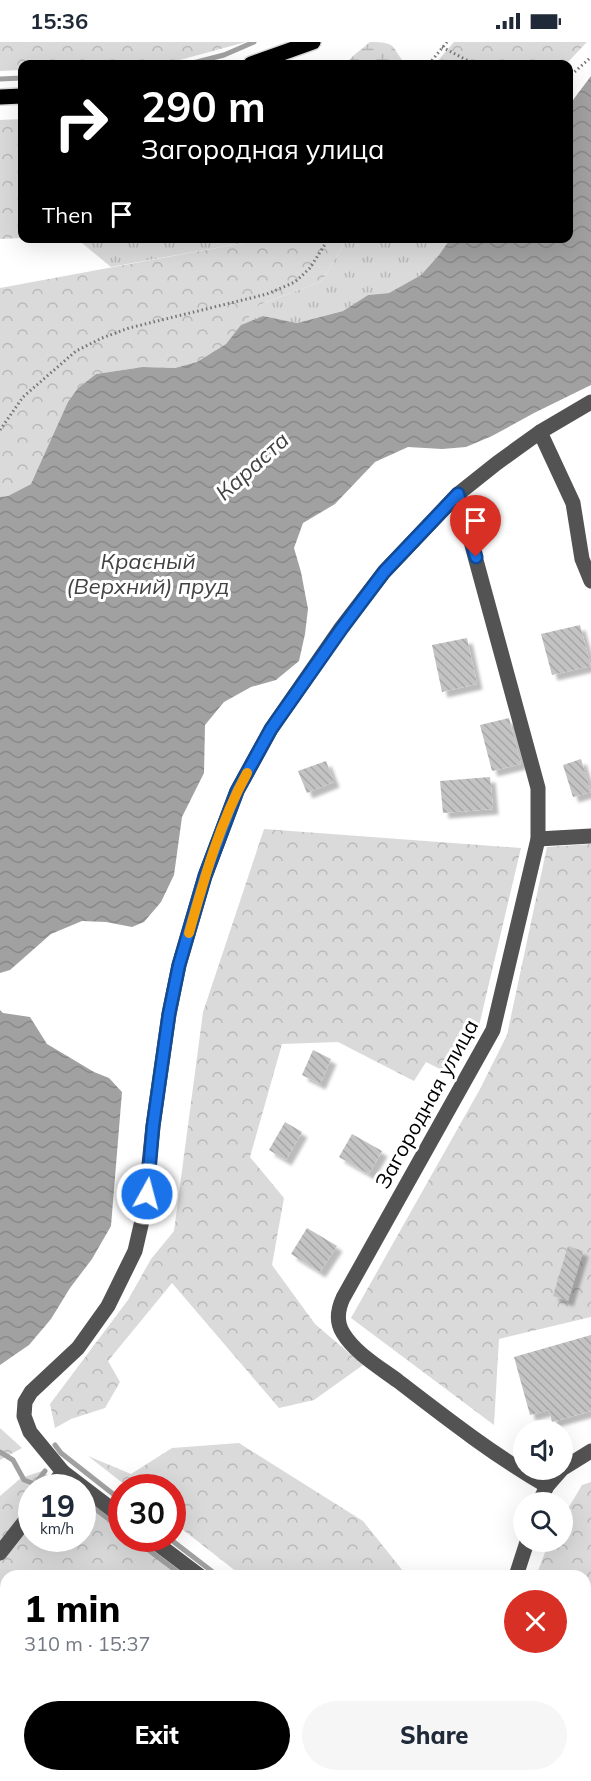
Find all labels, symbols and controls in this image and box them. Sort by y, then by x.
text: 15:36 [30,7,88,35]
text: 290 m [141,80,266,133]
icon: right [42,84,120,162]
text: Загородная улица [141,132,385,166]
icon: arrive [105,198,138,231]
text: Then [42,201,93,229]
water label: Караста [209,426,295,506]
pin [450,495,501,557]
icon: arrive [459,504,492,537]
water label: Красный (Верхний) пруд [67,547,229,600]
street label: Загородная улица [369,1014,483,1193]
position arrow [115,1162,179,1226]
map controls [513,1420,573,1552]
button: sound [513,1420,573,1480]
speed limit sign: 30 [108,1474,186,1552]
text: 19 [39,1487,75,1525]
button: search [513,1492,573,1552]
text: km/h [40,1519,74,1538]
text: 1 min [24,1586,120,1631]
button: close [504,1590,567,1653]
text: 310 m · 15:37 [24,1631,150,1656]
button: Exit [24,1701,290,1770]
button: Share [302,1701,567,1770]

